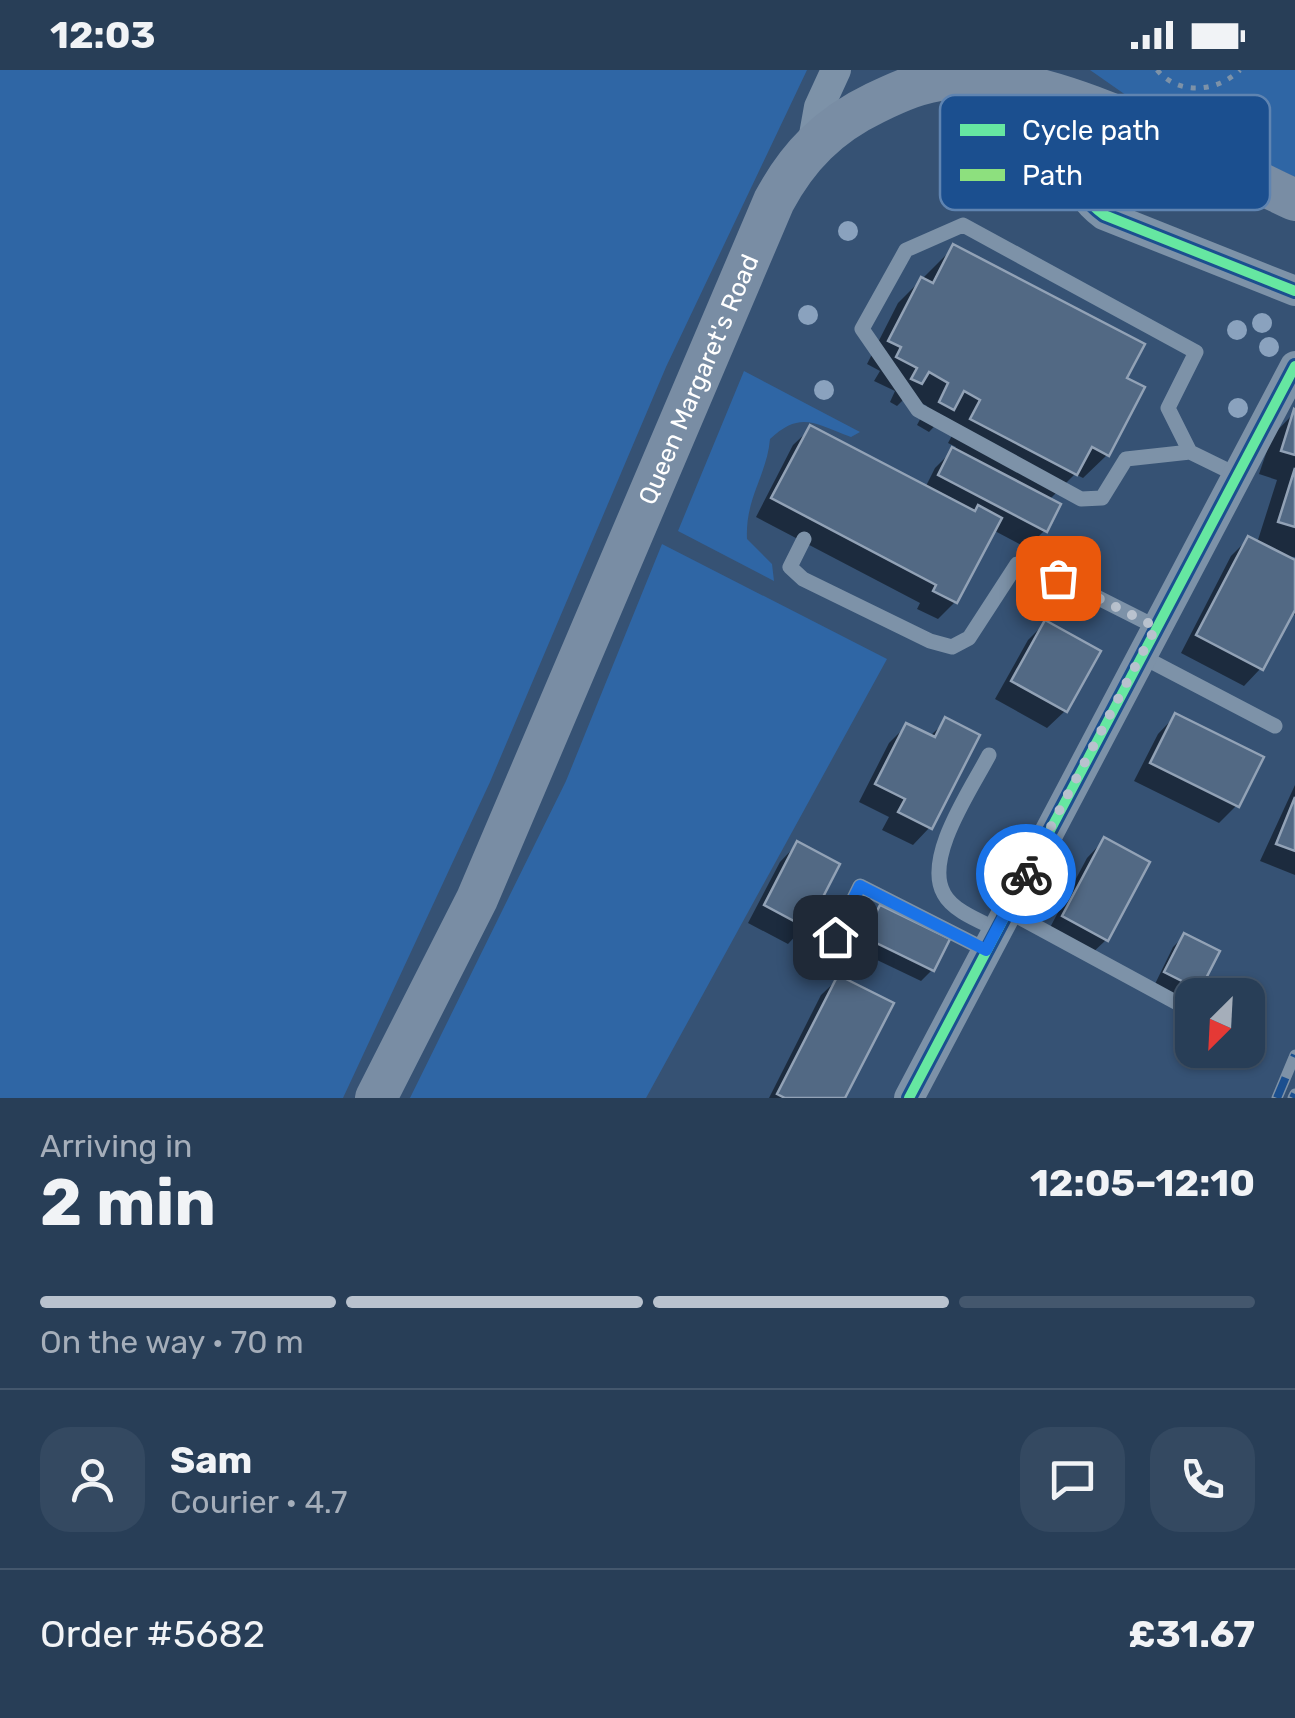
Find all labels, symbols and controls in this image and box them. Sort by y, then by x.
text: 12:03 [50,12,156,58]
legend [940,95,1270,210]
text: Cycle path [1022,114,1160,147]
text: Path [1022,159,1083,192]
street label: Queen Margaret's Road [633,250,765,509]
pin [1016,536,1101,621]
icon: bag [1031,551,1086,606]
courier [976,824,1076,924]
icon: bike [999,847,1054,902]
pin [793,895,878,980]
icon: home [808,910,863,965]
north arrow [1175,978,1265,1068]
map controls [1175,978,1265,1068]
text: Arriving in [40,1127,192,1165]
text: 12:05–12:10 [1030,1160,1255,1206]
text: 2 min [40,1164,216,1241]
text: On the way · 70 m [40,1323,304,1361]
button: person [40,1427,145,1532]
button: chat [1020,1427,1125,1532]
button: phone [1150,1427,1255,1532]
text: Sam [170,1437,252,1483]
text: Courier · 4.7 [170,1483,347,1521]
text: Order #5682 [40,1611,265,1657]
text: £31.67 [1128,1611,1255,1657]

